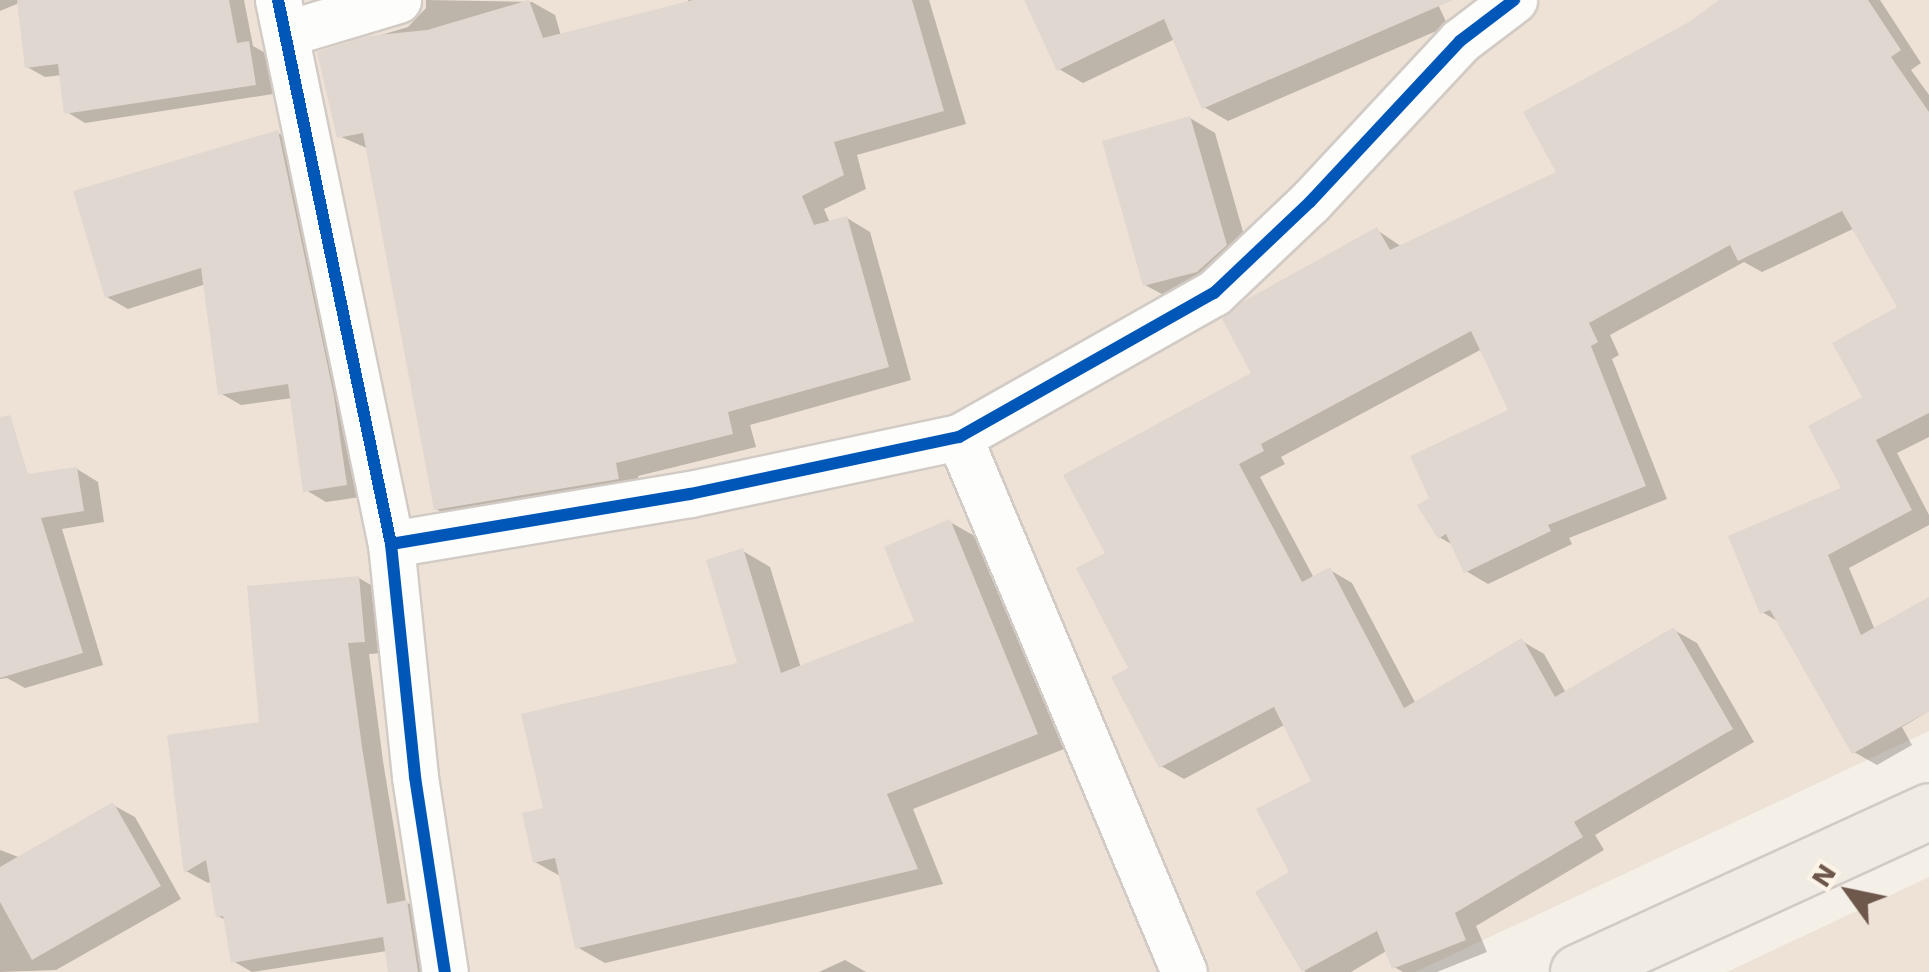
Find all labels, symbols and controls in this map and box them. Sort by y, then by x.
north arrow [1799,842,1899,942]
text: N [1804,858,1843,893]

